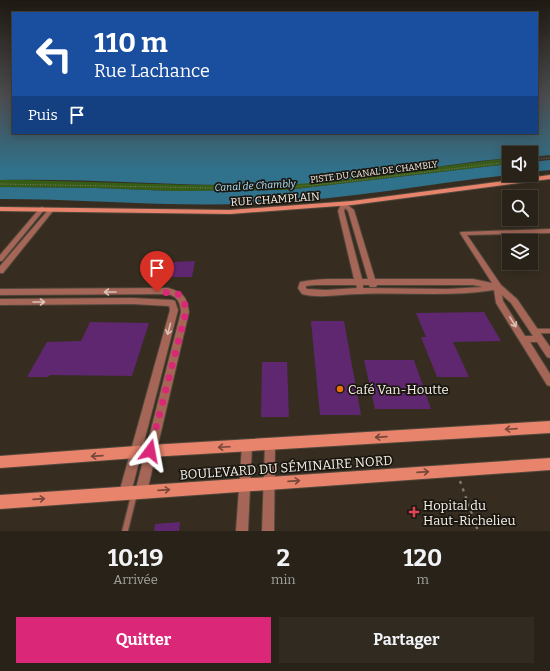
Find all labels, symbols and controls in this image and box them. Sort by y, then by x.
text: 110 m [94,26,168,59]
icon: left [28,28,80,80]
text: Rue Lachance [94,60,210,82]
icon: arrive [66,104,88,126]
text: Puis [28,106,58,124]
map controls [502,146,538,270]
button: sound [502,146,538,182]
street label: PISTE DU CANAL DE CHAMBLY [310,159,438,185]
water label: Canal de Chambly [214,178,297,194]
street label: RUE CHAMPLAIN [230,190,320,209]
button: search [502,190,538,226]
button: layers [502,234,538,270]
pin [140,251,174,292]
icon: arrive [146,257,168,279]
one-way arrow [104,288,117,296]
one-way arrow [32,298,45,306]
one-way arrow [509,316,517,328]
one-way arrow [165,322,172,335]
place label: Café Van-Houtte [348,382,449,397]
marker: Café Van-Houtte [335,384,345,394]
one-way arrow [505,426,518,433]
position arrow [129,430,171,472]
one-way arrow [375,434,388,441]
one-way arrow [218,444,231,451]
one-way arrow [91,452,104,459]
street label: BOULEVARD DU SÉMINAIRE NORD [179,453,393,482]
one-way arrow [416,469,429,476]
one-way arrow [287,477,300,484]
one-way arrow [157,487,170,494]
one-way arrow [32,496,45,503]
place label: Hopital du Haut-Richelieu [423,498,516,528]
marker: Hopital du Haut-Richelieu [408,506,420,518]
text: 10:19 [108,544,163,572]
text: 2 [277,544,290,572]
text: 120 [403,544,442,572]
text: Arrivée [113,572,158,587]
text: min [271,572,296,587]
text: m [417,572,429,587]
button: Quitter [16,617,271,663]
button: Partager [279,617,534,663]

